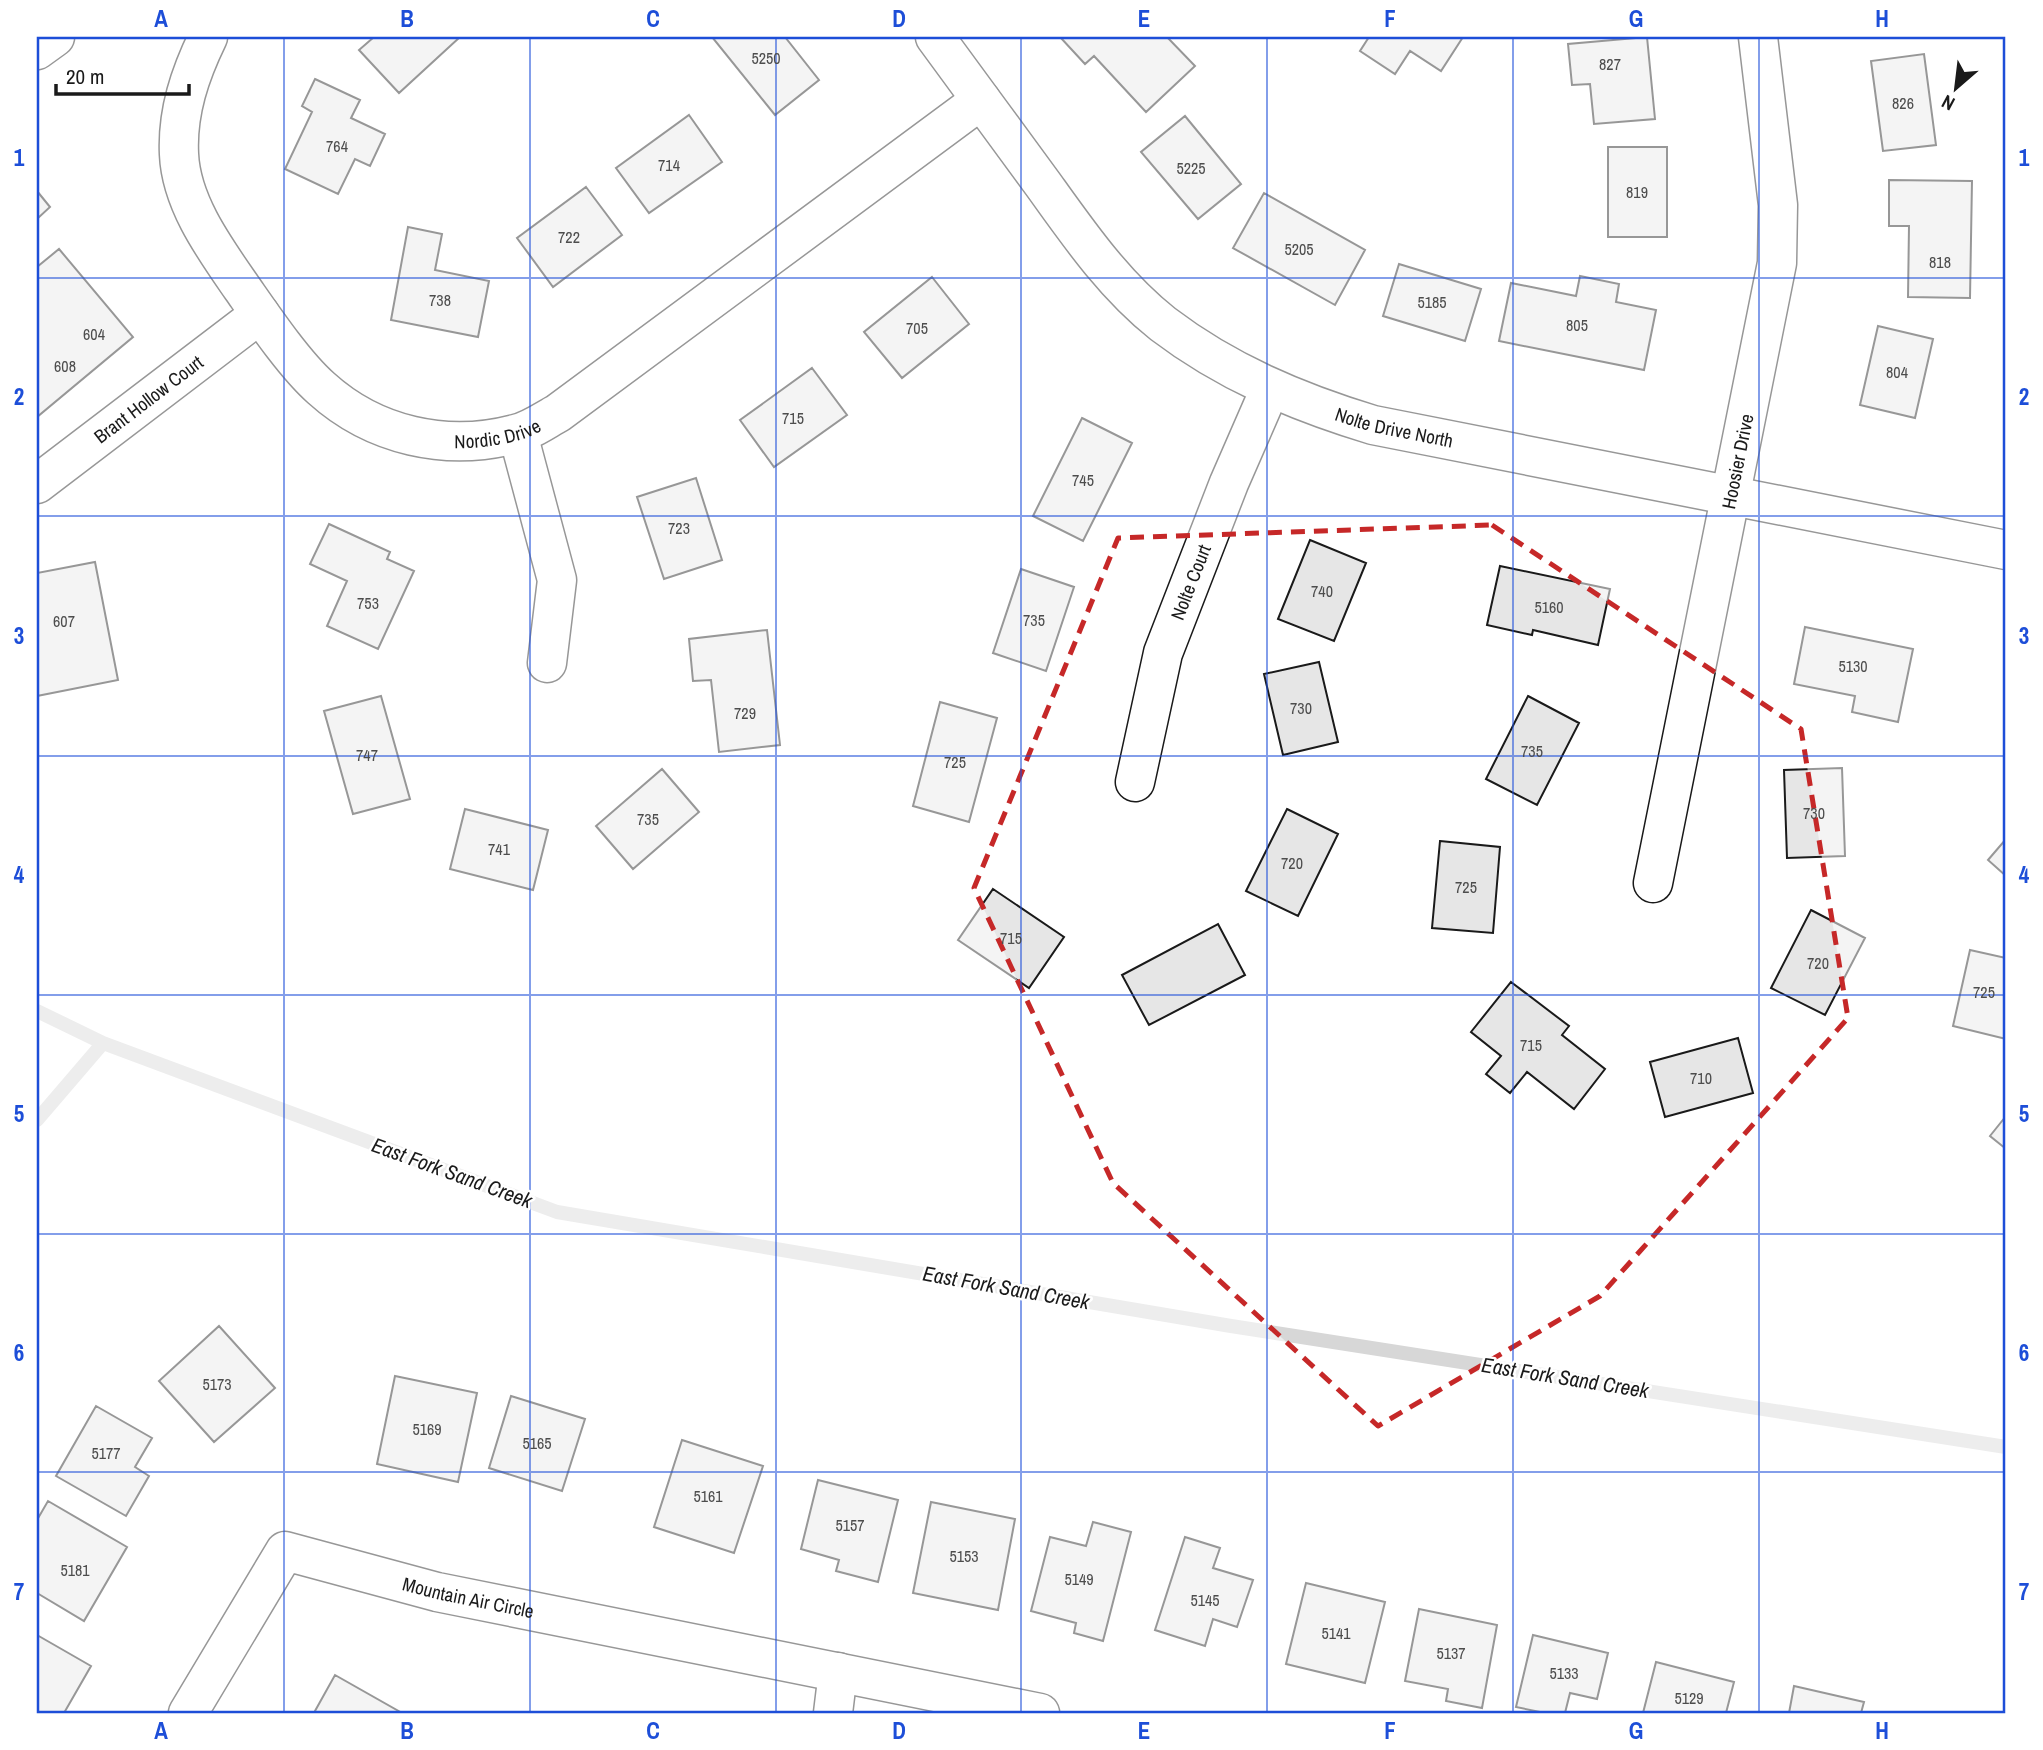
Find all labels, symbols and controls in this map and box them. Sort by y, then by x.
text: A [154,3,168,34]
text: B [400,3,414,34]
text: C [646,3,660,34]
text: D [892,3,906,34]
text: E [1138,3,1150,34]
text: F [1384,3,1396,34]
text: G [1629,3,1643,34]
text: H [1875,3,1889,34]
house number: 5250 [751,47,781,69]
scale bar [56,52,189,96]
north arrow [1920,52,1990,122]
house number: 827 [1599,53,1621,75]
text: 20 m [66,62,104,91]
text: N [1937,89,1959,117]
house number: 826 [1892,92,1914,114]
house number: 764 [326,135,348,157]
text: 1 [14,142,25,173]
text: 1 [2019,142,2030,173]
house number: 714 [658,154,680,176]
house number: 5225 [1176,157,1206,179]
house number: 819 [1626,181,1648,203]
house number: 722 [558,226,580,248]
house number: 5205 [1284,238,1314,260]
house number: 818 [1929,251,1951,273]
house number: 738 [429,289,451,311]
house number: 5185 [1417,291,1447,313]
house number: 805 [1566,314,1588,336]
house number: 705 [906,317,928,339]
house number: 604 [83,323,105,345]
street label: Brant Hollow Court [88,349,209,449]
house number: 608 [54,355,76,377]
house number: 804 [1886,361,1908,383]
text: 2 [14,381,24,412]
text: 2 [2019,381,2029,412]
street label: Nolte Drive North [1332,401,1455,454]
house number: 715 [782,407,804,429]
street label: Hoosier Drive [1715,412,1760,511]
street label: Nordic Drive [454,413,545,454]
house number: 745 [1072,469,1094,491]
house number: 723 [668,517,690,539]
street label: Nolte Court [1164,540,1217,624]
house number: 740 [1311,580,1333,602]
house number: 753 [357,592,379,614]
house number: 5160 [1534,596,1564,618]
house number: 735 [1023,609,1045,631]
house number: 607 [53,610,75,632]
text: 3 [14,620,24,651]
text: 3 [2019,620,2029,651]
house number: 5130 [1838,655,1868,677]
house number: 730 [1290,697,1312,719]
house number: 729 [734,702,756,724]
house number: 735 [1521,740,1543,762]
house number: 747 [356,744,378,766]
house number: 725 [944,751,966,773]
house number: 730 [1803,802,1825,824]
house number: 735 [637,808,659,830]
house number: 741 [488,838,511,860]
house number: 720 [1281,852,1303,874]
text: 4 [14,859,25,890]
text: 4 [2019,859,2030,890]
house number: 725 [1455,876,1477,898]
house number: 715 [1000,927,1022,949]
house number: 720 [1807,952,1829,974]
house number: 725 [1973,981,1995,1003]
house number: 715 [1520,1034,1542,1056]
house number: 710 [1690,1067,1712,1089]
text: 5 [14,1098,24,1129]
text: 5 [2019,1098,2029,1129]
water label: East Fork Sand Creek [368,1130,538,1215]
water label: East Fork Sand Creek [920,1259,1093,1317]
text: 6 [14,1337,24,1368]
text: 6 [2019,1337,2029,1368]
water label: East Fork Sand Creek [1479,1350,1652,1405]
house number: 5173 [202,1373,232,1395]
house number: 5169 [412,1418,442,1440]
house number: 5165 [522,1432,552,1454]
house number: 5177 [91,1442,121,1464]
house number: 5161 [693,1485,723,1507]
house number: 5157 [835,1514,865,1536]
house number: 5153 [949,1545,979,1567]
house number: 5181 [60,1559,90,1581]
house number: 5149 [1064,1568,1094,1590]
street label: Mountain Air Circle [400,1570,536,1624]
text: 7 [14,1576,24,1607]
text: 7 [2019,1576,2029,1607]
house number: 5145 [1190,1589,1220,1611]
house number: 5141 [1321,1622,1351,1644]
house number: 5137 [1436,1642,1466,1664]
house number: 5133 [1549,1662,1579,1684]
house number: 5129 [1674,1687,1704,1709]
text: A [154,1715,168,1746]
text: B [400,1715,414,1746]
text: C [646,1715,660,1746]
text: D [892,1715,906,1746]
text: E [1138,1715,1150,1746]
text: F [1384,1715,1396,1746]
text: G [1629,1715,1643,1746]
text: H [1875,1715,1889,1746]

